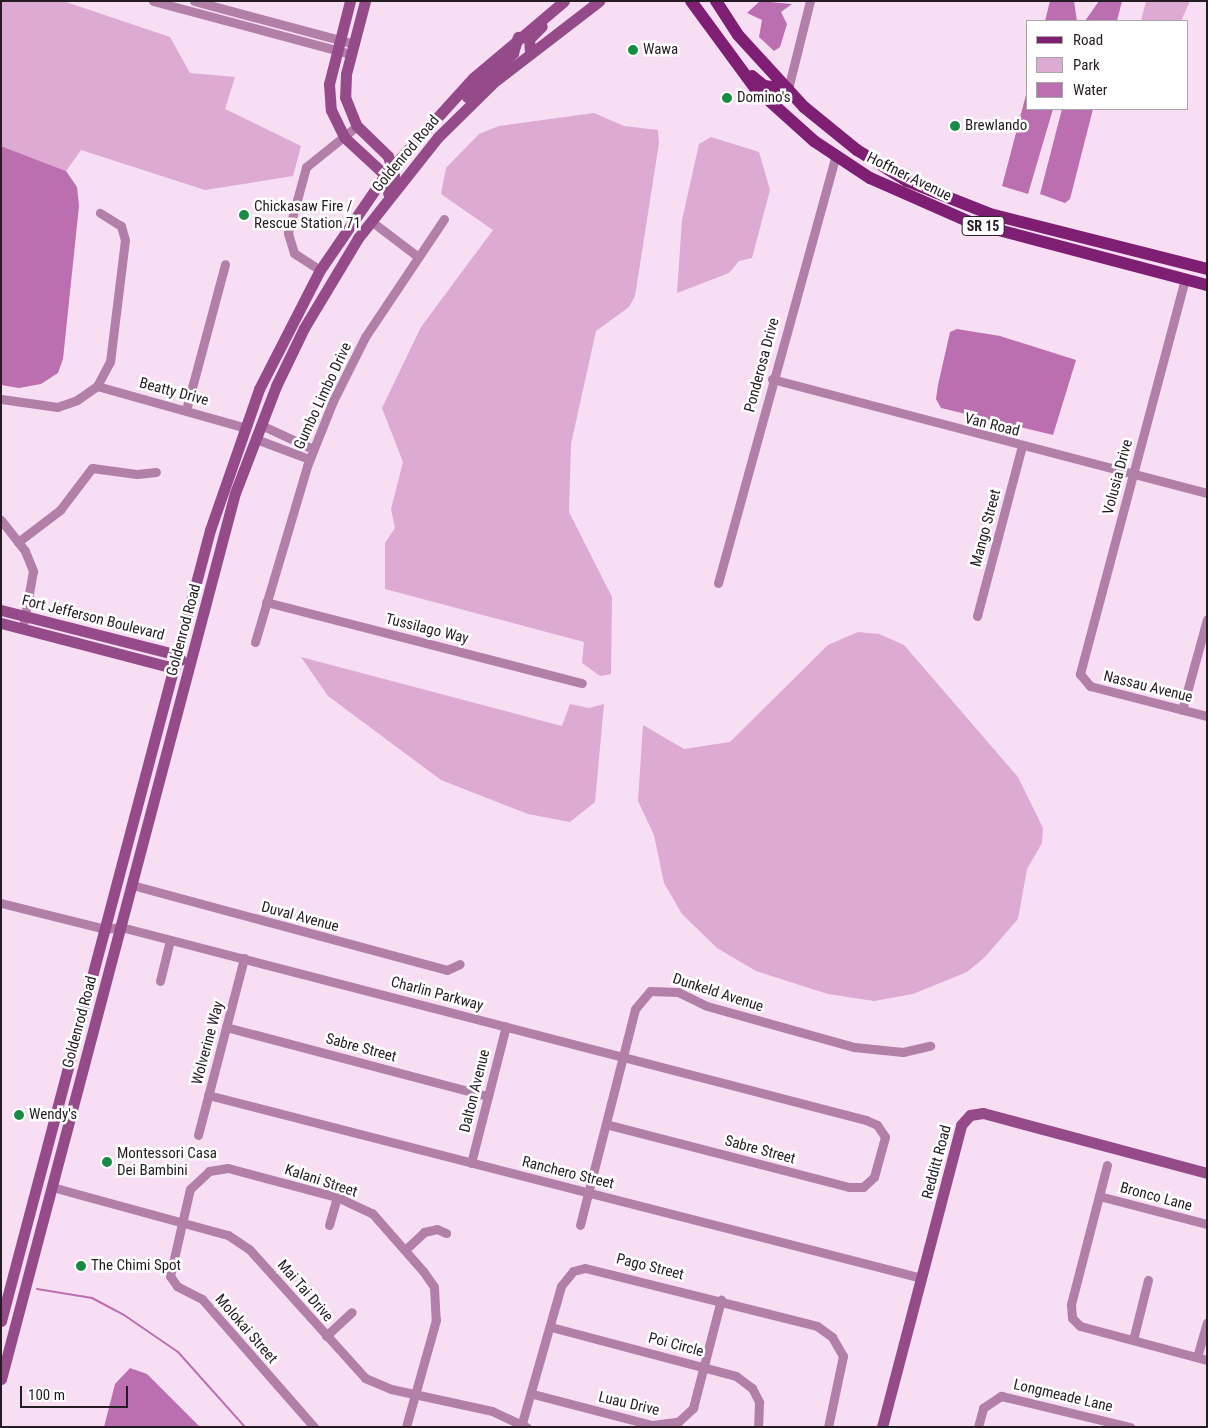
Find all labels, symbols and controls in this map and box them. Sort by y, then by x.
legend [1026,20,1188,110]
text: Road [1073,31,1103,49]
place label: Wawa [643,41,678,59]
marker: Wawa [627,44,639,56]
text: Park [1073,56,1100,74]
text: Water [1073,81,1107,99]
place label: Domino's [737,89,791,107]
marker: Domino's [721,92,733,104]
street label: Goldenrod Road [369,112,443,196]
place label: Brewlando [965,117,1027,135]
marker: Brewlando [949,120,961,132]
street label: Hoffner Avenue [864,149,954,205]
place label: Chickasaw Fire / Rescue Station 71 [254,197,361,232]
marker: Chickasaw Fire / Rescue Station 71 [238,209,250,221]
road number: SR 15 [960,215,1006,238]
street label: Ponderosa Drive [741,316,783,414]
street label: Gumbo Limbo Drive [290,340,356,452]
street label: Beatty Drive [137,374,211,410]
street label: Van Road [963,409,1021,441]
street label: Volusia Drive [1099,437,1137,517]
street label: Mango Street [967,487,1005,569]
street label: Goldenrod Road [163,582,205,678]
street label: Fort Jefferson Boulevard [20,592,166,644]
street label: Tussilago Way [384,610,470,648]
street label: Nassau Avenue [1102,667,1194,707]
street label: Duval Avenue [259,898,341,936]
street label: Dunkeld Avenue [670,970,766,1016]
street label: Charlin Parkway [389,973,485,1015]
street label: Goldenrod Road [59,974,101,1070]
street label: Wolverine Way [188,999,228,1087]
street label: Sabre Street [324,1030,398,1066]
street label: Dalton Avenue [456,1048,494,1134]
place label: Wendy's [29,1106,77,1124]
marker: Wendy's [13,1109,25,1121]
street label: Redditt Road [919,1123,955,1201]
street label: Sabre Street [723,1132,797,1168]
place label: Montessori Casa Dei Bambini [117,1144,217,1179]
street label: Ranchero Street [520,1153,616,1193]
marker: Montessori Casa Dei Bambini [101,1156,113,1168]
street label: Kalani Street [282,1161,360,1201]
street label: Bronco Lane [1118,1179,1194,1215]
street label: Pago Street [614,1250,686,1284]
street label: Mai Tai Drive [273,1256,337,1326]
place label: The Chimi Spot [91,1257,181,1275]
marker: The Chimi Spot [75,1260,87,1272]
street label: Molokai Street [211,1291,281,1367]
street label: Poi Circle [646,1329,706,1361]
scale bar [22,1376,130,1408]
street label: Longmeade Lane [1012,1376,1114,1416]
text: 100 m [28,1386,65,1404]
street label: Luau Drive [597,1388,661,1420]

